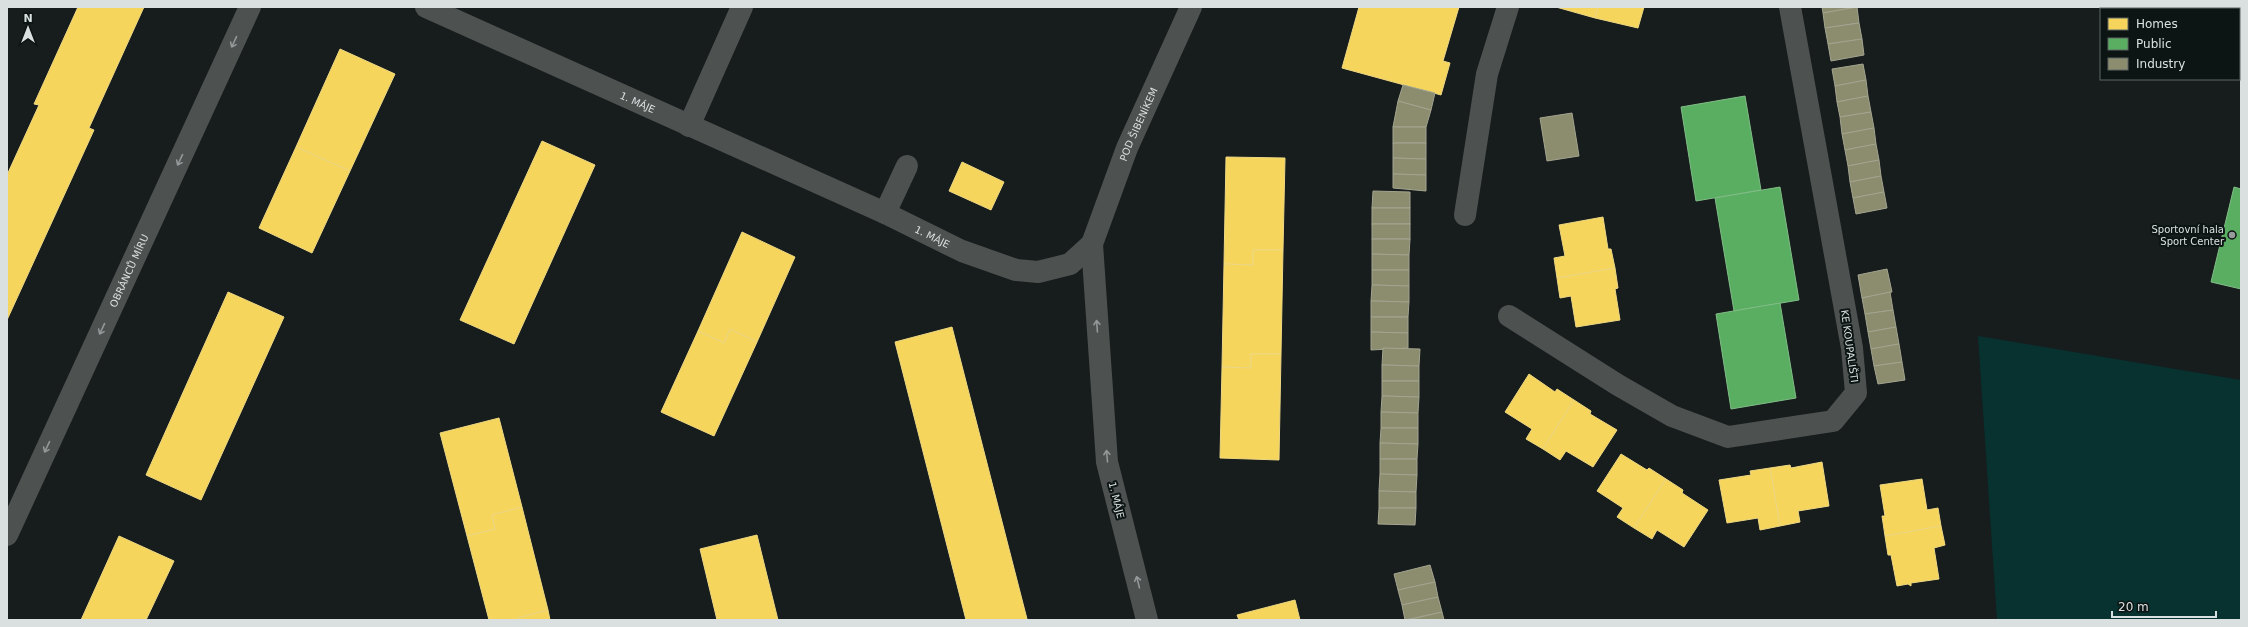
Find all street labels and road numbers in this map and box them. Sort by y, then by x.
street label: POD ŠIBENÍKEM [1118,86,1160,163]
street label: 1. MÁJE [618,90,657,115]
street label: 1. MÁJE [913,224,951,250]
street label: OBRÁNCŮ MÍRU [108,233,151,309]
street label: KE KOUPALIŠTI [1839,309,1861,383]
street label: 1. MÁJE [1107,480,1127,520]

